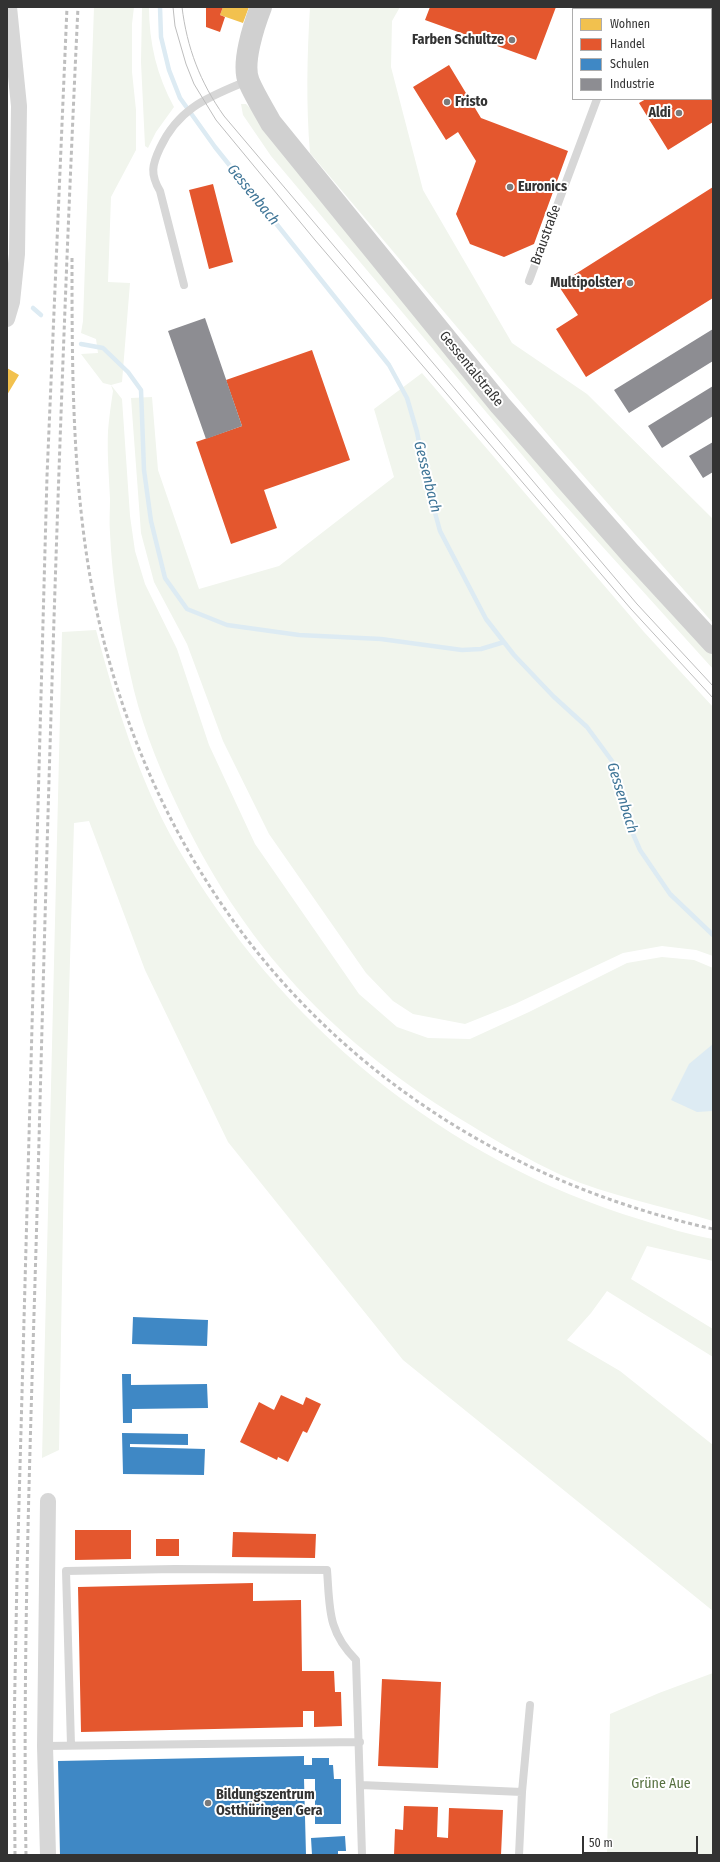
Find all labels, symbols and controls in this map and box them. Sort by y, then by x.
legend [572,8,712,100]
text: Wohnen [610,17,650,31]
place label: Farben Schultze [412,32,504,48]
marker: Farben Schultze [507,35,517,45]
text: Handel [610,37,645,51]
text: Schulen [610,57,649,71]
text: Industrie [610,77,654,91]
place label: Fristo [455,94,488,110]
marker: Fristo [442,97,452,107]
place label: Aldi [648,105,671,121]
marker: Aldi [674,108,684,118]
water label: Gessenbach [223,161,283,229]
place label: Euronics [518,179,567,195]
marker: Euronics [505,182,515,192]
street label: Braustraße [527,203,565,267]
place label: Multipolster [550,275,622,291]
marker: Multipolster [625,278,635,288]
street label: Gessentalstraße [435,328,507,410]
water label: Gessenbach [409,439,445,515]
water label: Gessenbach [603,760,641,836]
park label: Grüne Aue [631,1776,691,1792]
place label: Bildungszentrum Ostthüringen Gera [216,1787,323,1820]
marker: Bildungszentrum Ostthüringen Gera [203,1798,213,1808]
scale bar [584,1828,700,1854]
text: 50 m [589,1836,613,1850]

